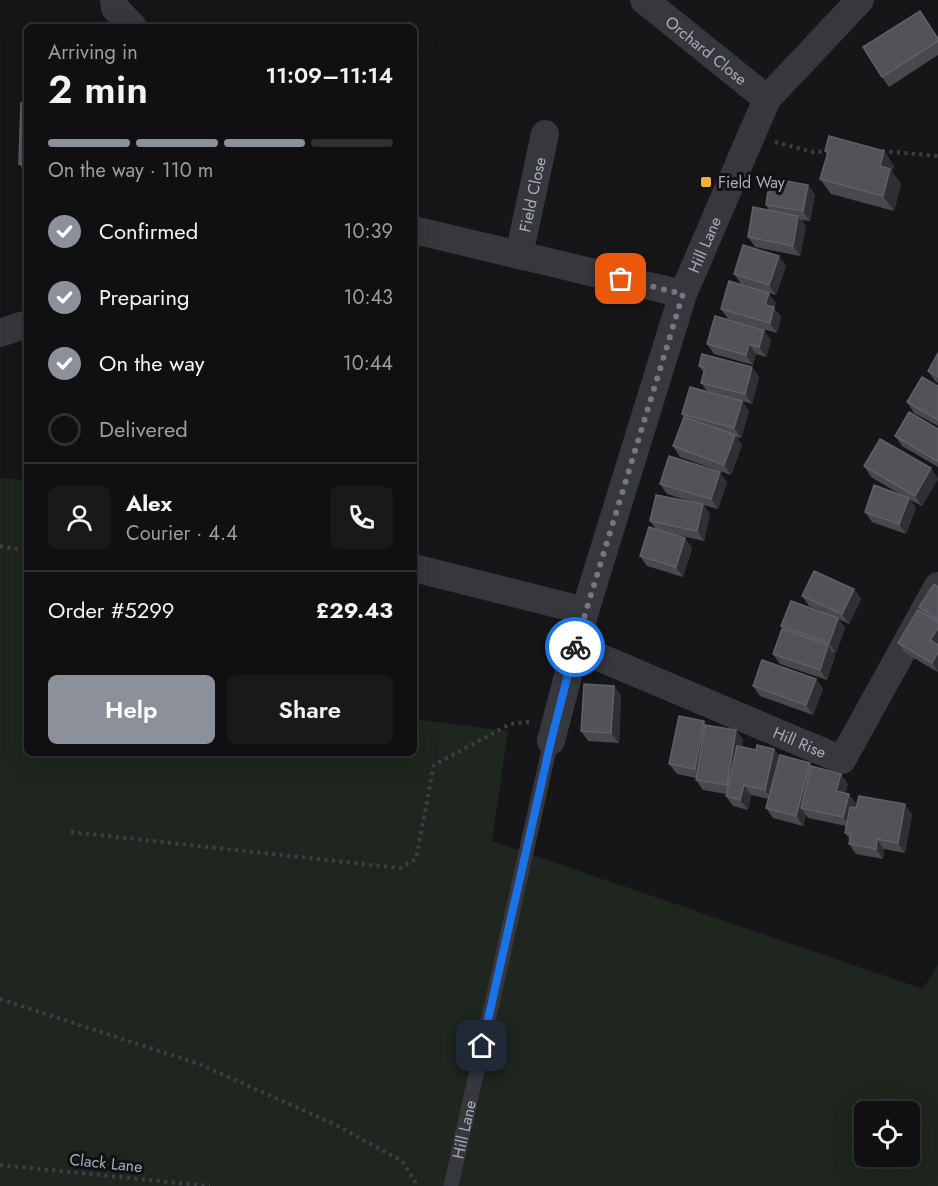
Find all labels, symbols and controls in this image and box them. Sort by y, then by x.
street label: Orchard Close [660,10,752,90]
text: Arriving in [48,38,138,67]
text: 11:09–11:14 [265,59,393,91]
text: 2 min [48,61,148,118]
street label: Field Close [513,155,551,234]
text: On the way · 110 m [48,156,213,185]
place label: Field Way [718,171,786,194]
marker: Field Way [699,175,713,189]
street label: Hill Lane [682,213,727,276]
icon: check [48,215,81,248]
text: Confirmed [99,215,198,247]
text: 10:39 [344,217,393,246]
pin [595,253,646,304]
icon: bag [604,262,637,295]
icon: check [48,281,81,314]
text: Preparing [99,281,190,313]
text: 10:43 [343,283,393,312]
icon: check [48,347,81,380]
text: On the way [99,347,204,379]
text: 10:44 [343,349,393,378]
text: Delivered [99,413,188,445]
button: person [48,486,111,549]
button: phone [330,486,393,549]
text: Alex [126,487,172,519]
text: Courier · 4.4 [126,519,238,548]
text: Order #5299 [48,594,175,626]
text: £29.43 [316,594,393,626]
courier [545,617,605,677]
icon: bike [559,631,592,664]
button: Help [48,675,215,744]
button: Share [227,675,393,744]
street label: Hill Rise [770,721,830,764]
pin [456,1020,507,1071]
icon: home [465,1029,498,1062]
street label: Hill Lane [446,1098,481,1161]
map controls [854,1101,920,1167]
button: locate [854,1101,920,1167]
street label: Clack Lane [68,1148,144,1178]

